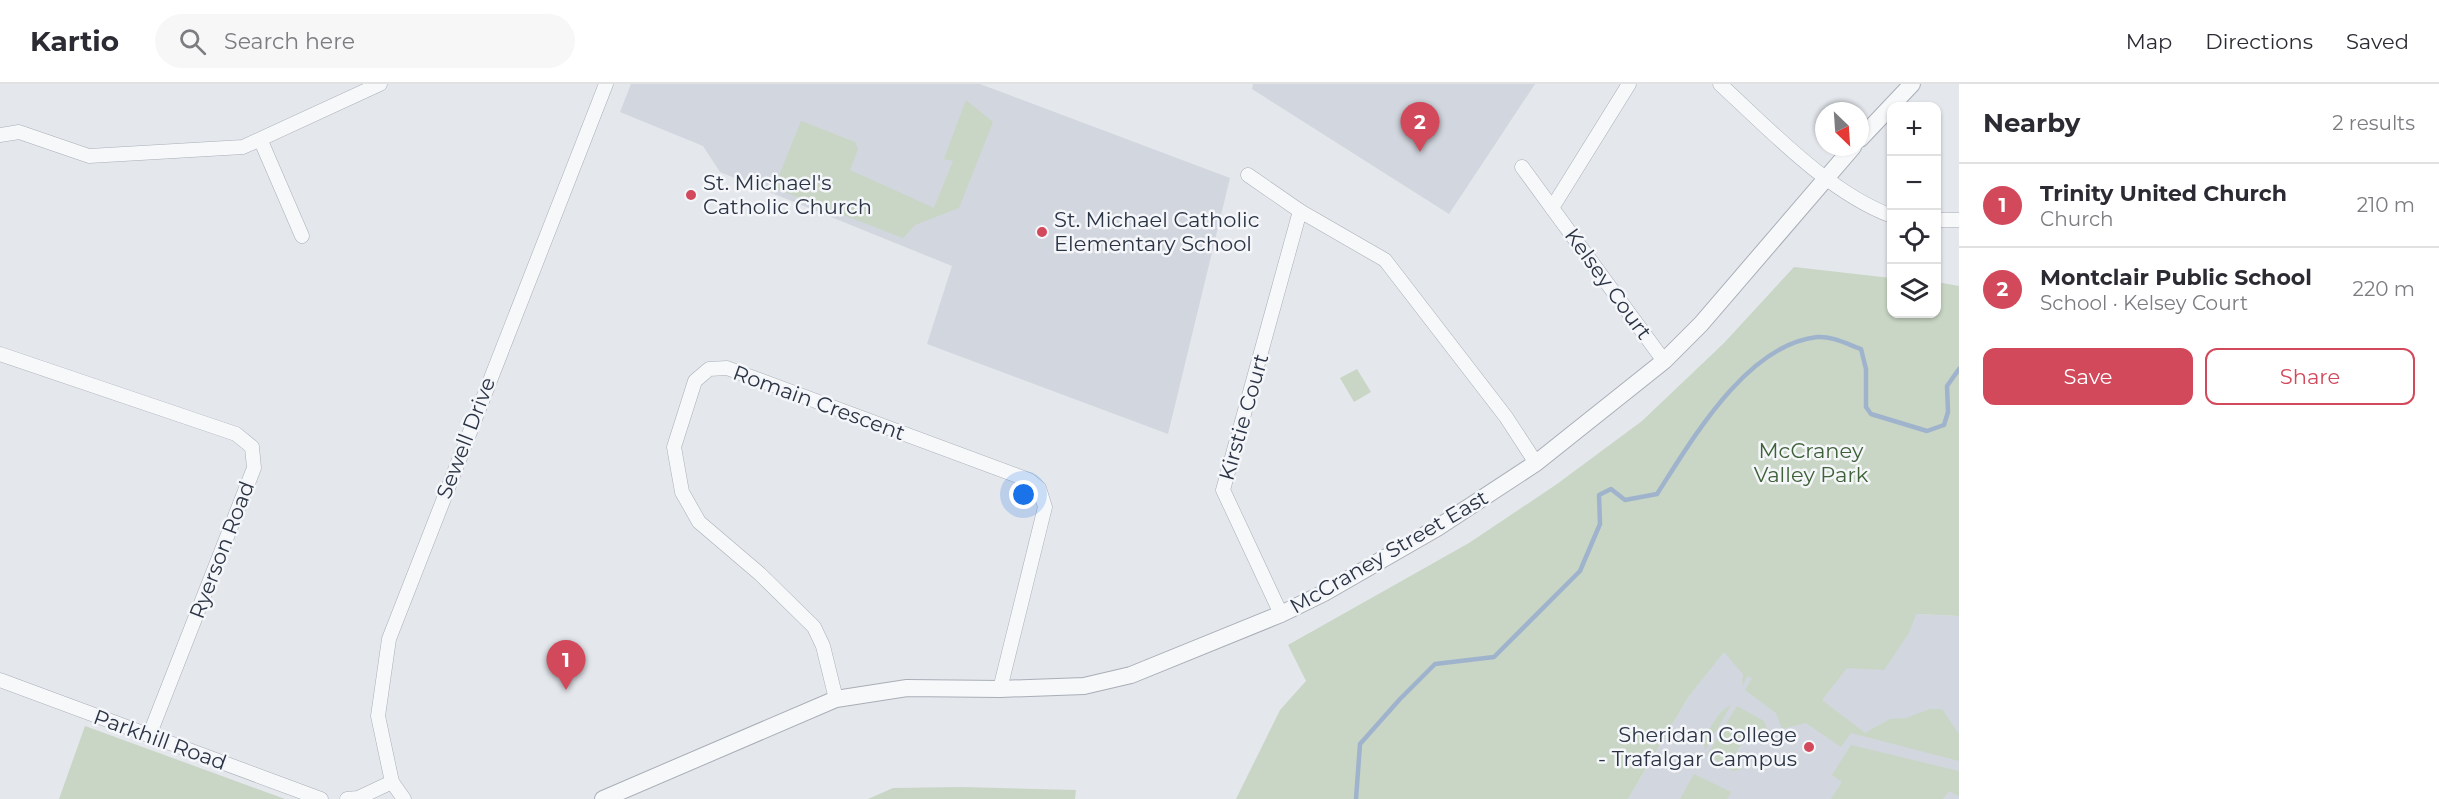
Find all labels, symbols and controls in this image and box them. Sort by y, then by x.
search box [155,14,575,68]
text: Kartio [30,24,119,58]
icon: search [176,25,209,58]
text: Search here [224,28,355,55]
text: Map [2126,29,2172,54]
text: Directions [2205,29,2313,54]
text: Saved [2346,29,2409,54]
north arrow [1815,102,1869,156]
map controls [1887,102,1941,318]
button: + [1887,102,1941,156]
pin: 2 [1400,103,1440,152]
text: Nearby [1983,107,2080,139]
text: 2 results [2332,111,2415,135]
button: − [1887,156,1941,210]
place label: St. Michael's Catholic Church [703,170,872,219]
text: Trinity United Church [2040,180,2287,207]
marker: St. Michael's Catholic Church [684,188,698,202]
text: 1 [1999,193,2006,217]
text: 210 m [2357,193,2415,217]
place label: St. Michael Catholic Elementary School [1054,207,1260,256]
text: Church [2040,207,2114,231]
button: locate [1887,210,1941,264]
street label: Kelsey Court [1560,223,1657,344]
marker: St. Michael Catholic Elementary School [1035,225,1049,239]
button: layers [1887,264,1941,318]
text: Montclair Public School [2040,264,2312,291]
text: 2 [1997,277,2008,301]
text: 220 m [2353,277,2415,301]
text: School · Kelsey Court [2040,291,2248,315]
button: Save [1983,348,2193,405]
button: Share [2205,348,2415,405]
street label: Kirstie Court [1214,351,1274,483]
street label: Romain Crescent [730,360,909,445]
street label: Sewell Drive [431,374,500,502]
park label: McCraney Valley Park [1754,438,1869,487]
street label: Ryerson Road [184,477,259,622]
your location [1009,480,1038,509]
street label: McCraney Street East [1285,485,1492,618]
pin: 1 [546,640,586,690]
street label: Parkhill Road [90,704,230,775]
place label: Sheridan College - Trafalgar Campus [1598,722,1797,771]
marker: Sheridan College - Trafalgar Campus [1802,740,1816,754]

